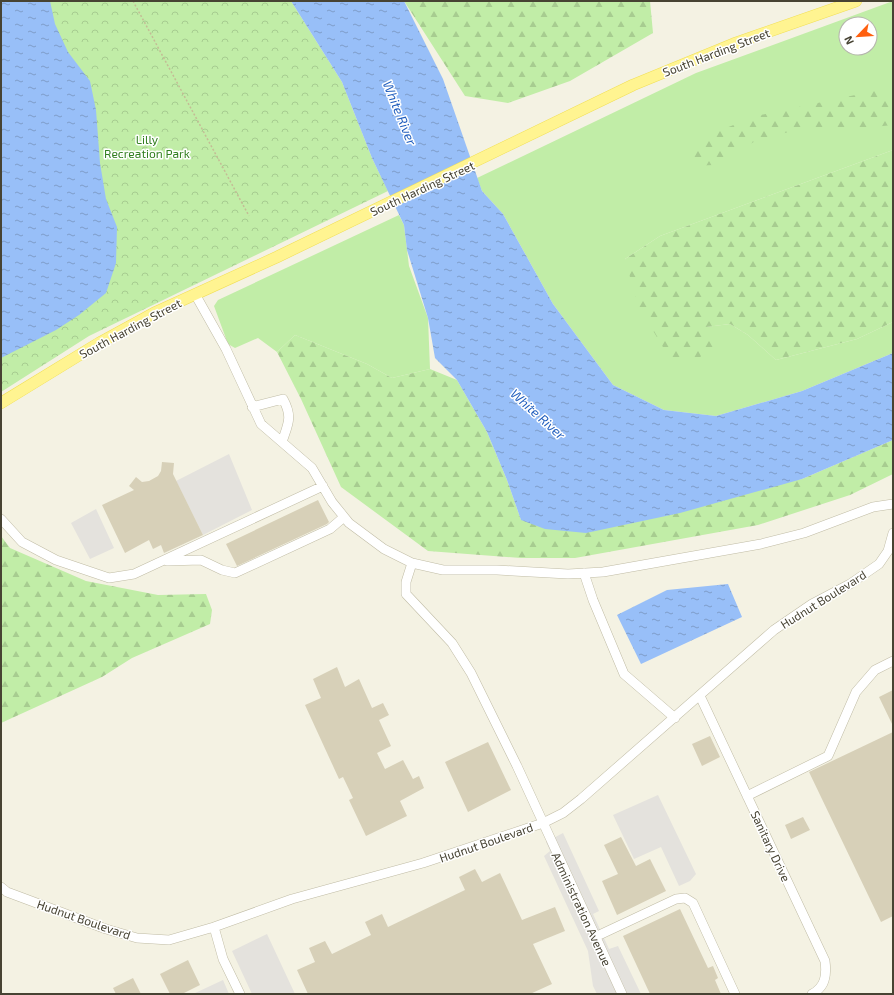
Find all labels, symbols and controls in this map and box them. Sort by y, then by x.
north arrow [838,16,878,56]
street label: South Harding Street [661,25,772,79]
text: N [841,34,856,47]
water label: White River [380,78,420,148]
park label: Lilly Recreation Park [104,132,190,160]
street label: South Harding Street [368,158,477,218]
street label: South Harding Street [77,295,184,361]
water label: White River [507,385,569,443]
street label: Hudnut Boulevard [778,567,868,631]
street label: Sanitary Drive [748,808,794,884]
street label: Hudnut Boulevard [437,819,535,865]
street label: Administration Avenue [549,850,615,968]
street label: Hudnut Boulevard [35,896,133,942]

